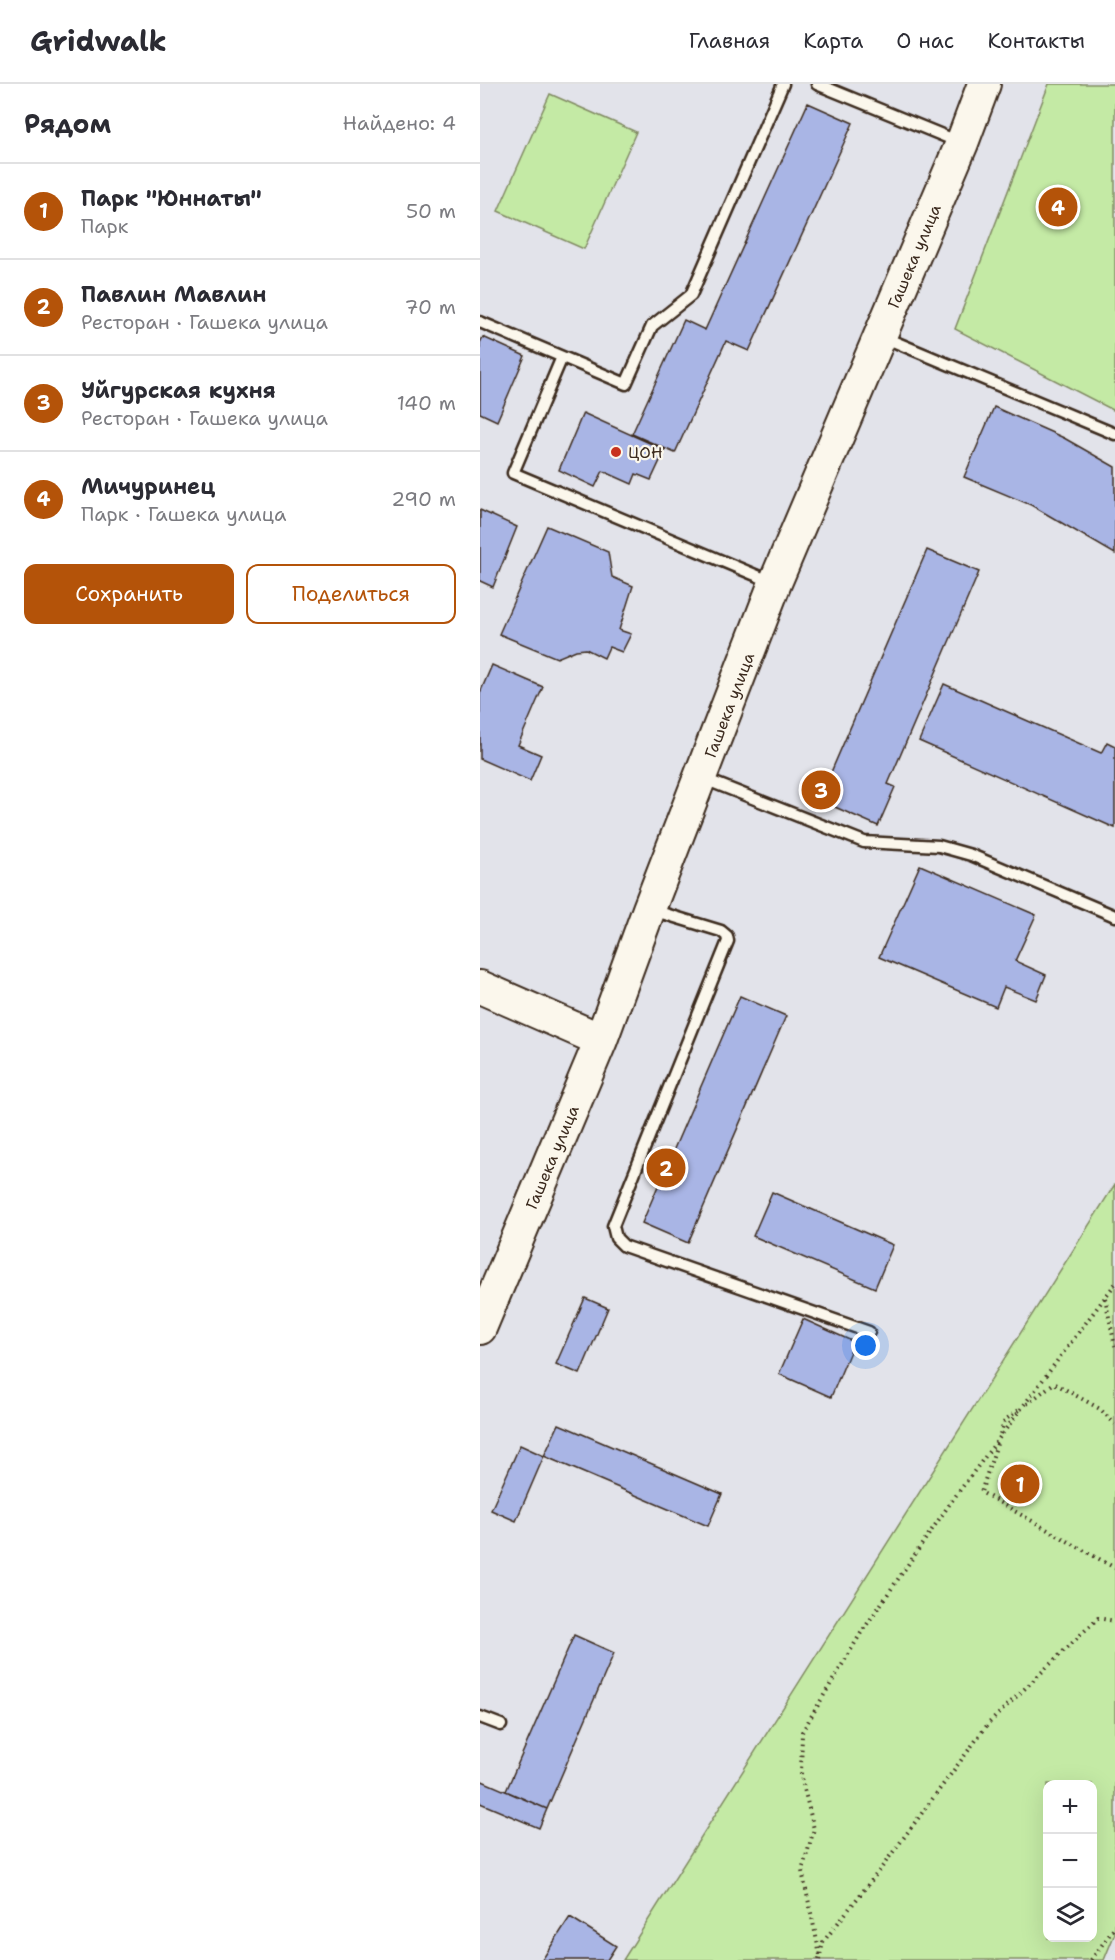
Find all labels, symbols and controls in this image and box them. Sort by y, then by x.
text: Gridwalk [30,22,167,60]
text: Главная [689,27,770,55]
text: Карта [803,27,863,55]
text: О нас [896,27,954,55]
text: Контакты [987,27,1085,55]
text: Рядом [24,106,111,141]
text: Найдено: 4 [343,110,456,136]
text: Парк "Юннаты" [81,184,262,213]
pin: 4 [1038,184,1078,230]
text: 1 [39,198,48,224]
text: 50 m [406,198,456,224]
street label: Гашека улица [883,201,946,311]
text: Парк [81,213,128,239]
text: Павлин Мавлин [81,280,266,309]
text: 2 [37,294,51,320]
text: 70 m [404,294,456,320]
text: Ресторан · Гашека улица [81,309,328,335]
text: Уйгурская кухня [81,376,276,405]
text: 3 [37,390,51,416]
text: 140 m [397,390,456,416]
text: Ресторан · Гашека улица [81,405,328,431]
place label: ЦОН [628,442,663,463]
marker: ЦОН [609,445,623,459]
text: Мичуринец [81,472,215,501]
text: 4 [37,486,51,512]
text: 290 m [391,486,456,512]
text: Парк · Гашека улица [81,501,287,527]
button: Сохранить [24,564,234,624]
button: Поделиться [246,564,456,624]
street label: Гашека улица [700,650,759,761]
pin: 3 [802,768,840,812]
street label: Гашека улица [521,1102,584,1212]
pin: 2 [646,1146,686,1190]
your location [851,1331,880,1360]
pin: 1 [1000,1462,1040,1506]
map controls [1043,1780,1097,1942]
button: + [1043,1780,1097,1834]
button: − [1043,1834,1097,1888]
button: layers [1043,1888,1097,1942]

